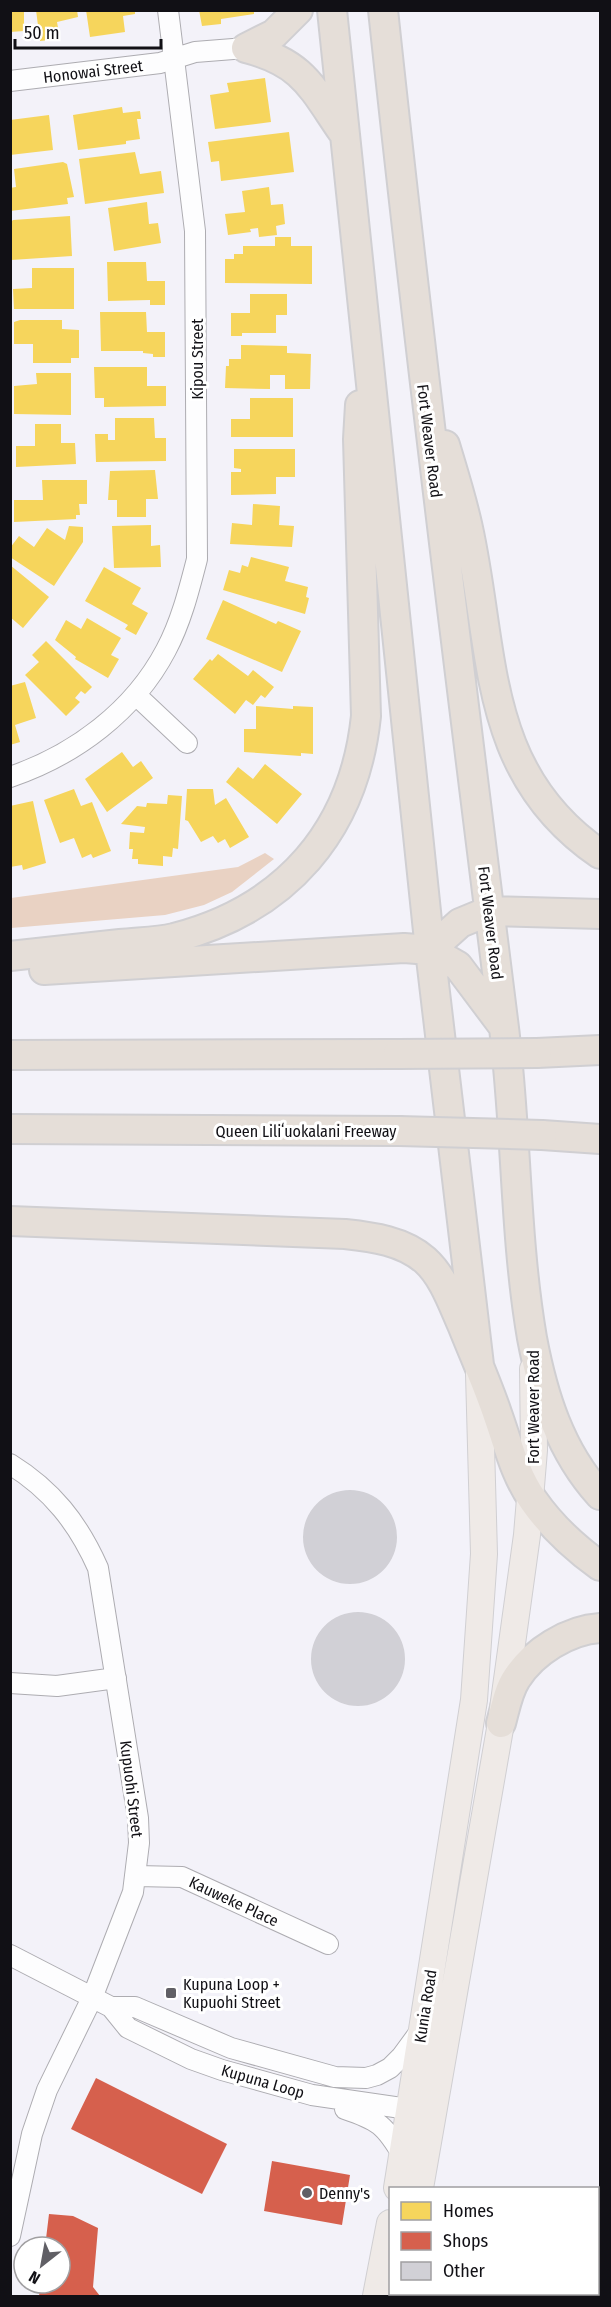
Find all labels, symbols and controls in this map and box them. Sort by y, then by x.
scale bar [15,12,160,50]
text: 50 m [24,22,60,44]
street label: Honowai Street [42,56,145,87]
street label: Kipou Street [188,318,207,399]
street label: Fort Weaver Road [413,383,446,499]
street label: Fort Weaver Road [474,865,507,981]
street label: Queen Liliʻuokalani Freeway [215,1122,397,1141]
street label: Fort Weaver Road [524,1350,543,1464]
street label: Kupuohi Street [116,1739,147,1839]
street label: Kauweke Place [186,1872,282,1931]
street label: Kunia Road [410,1968,441,2044]
place label: Kupuna Loop + Kupuohi Street [183,1975,281,2012]
marker: Kupuna Loop + Kupuohi Street [164,1986,178,2000]
street label: Kupuna Loop [219,2061,307,2102]
place label: Denny's [319,2184,370,2203]
marker: Denny's [300,2186,314,2200]
legend [389,2187,599,2295]
text: Homes [443,2200,494,2222]
text: Shops [443,2230,488,2252]
north arrow [12,2235,72,2295]
text: Other [443,2260,486,2282]
text: N [26,2267,44,2288]

